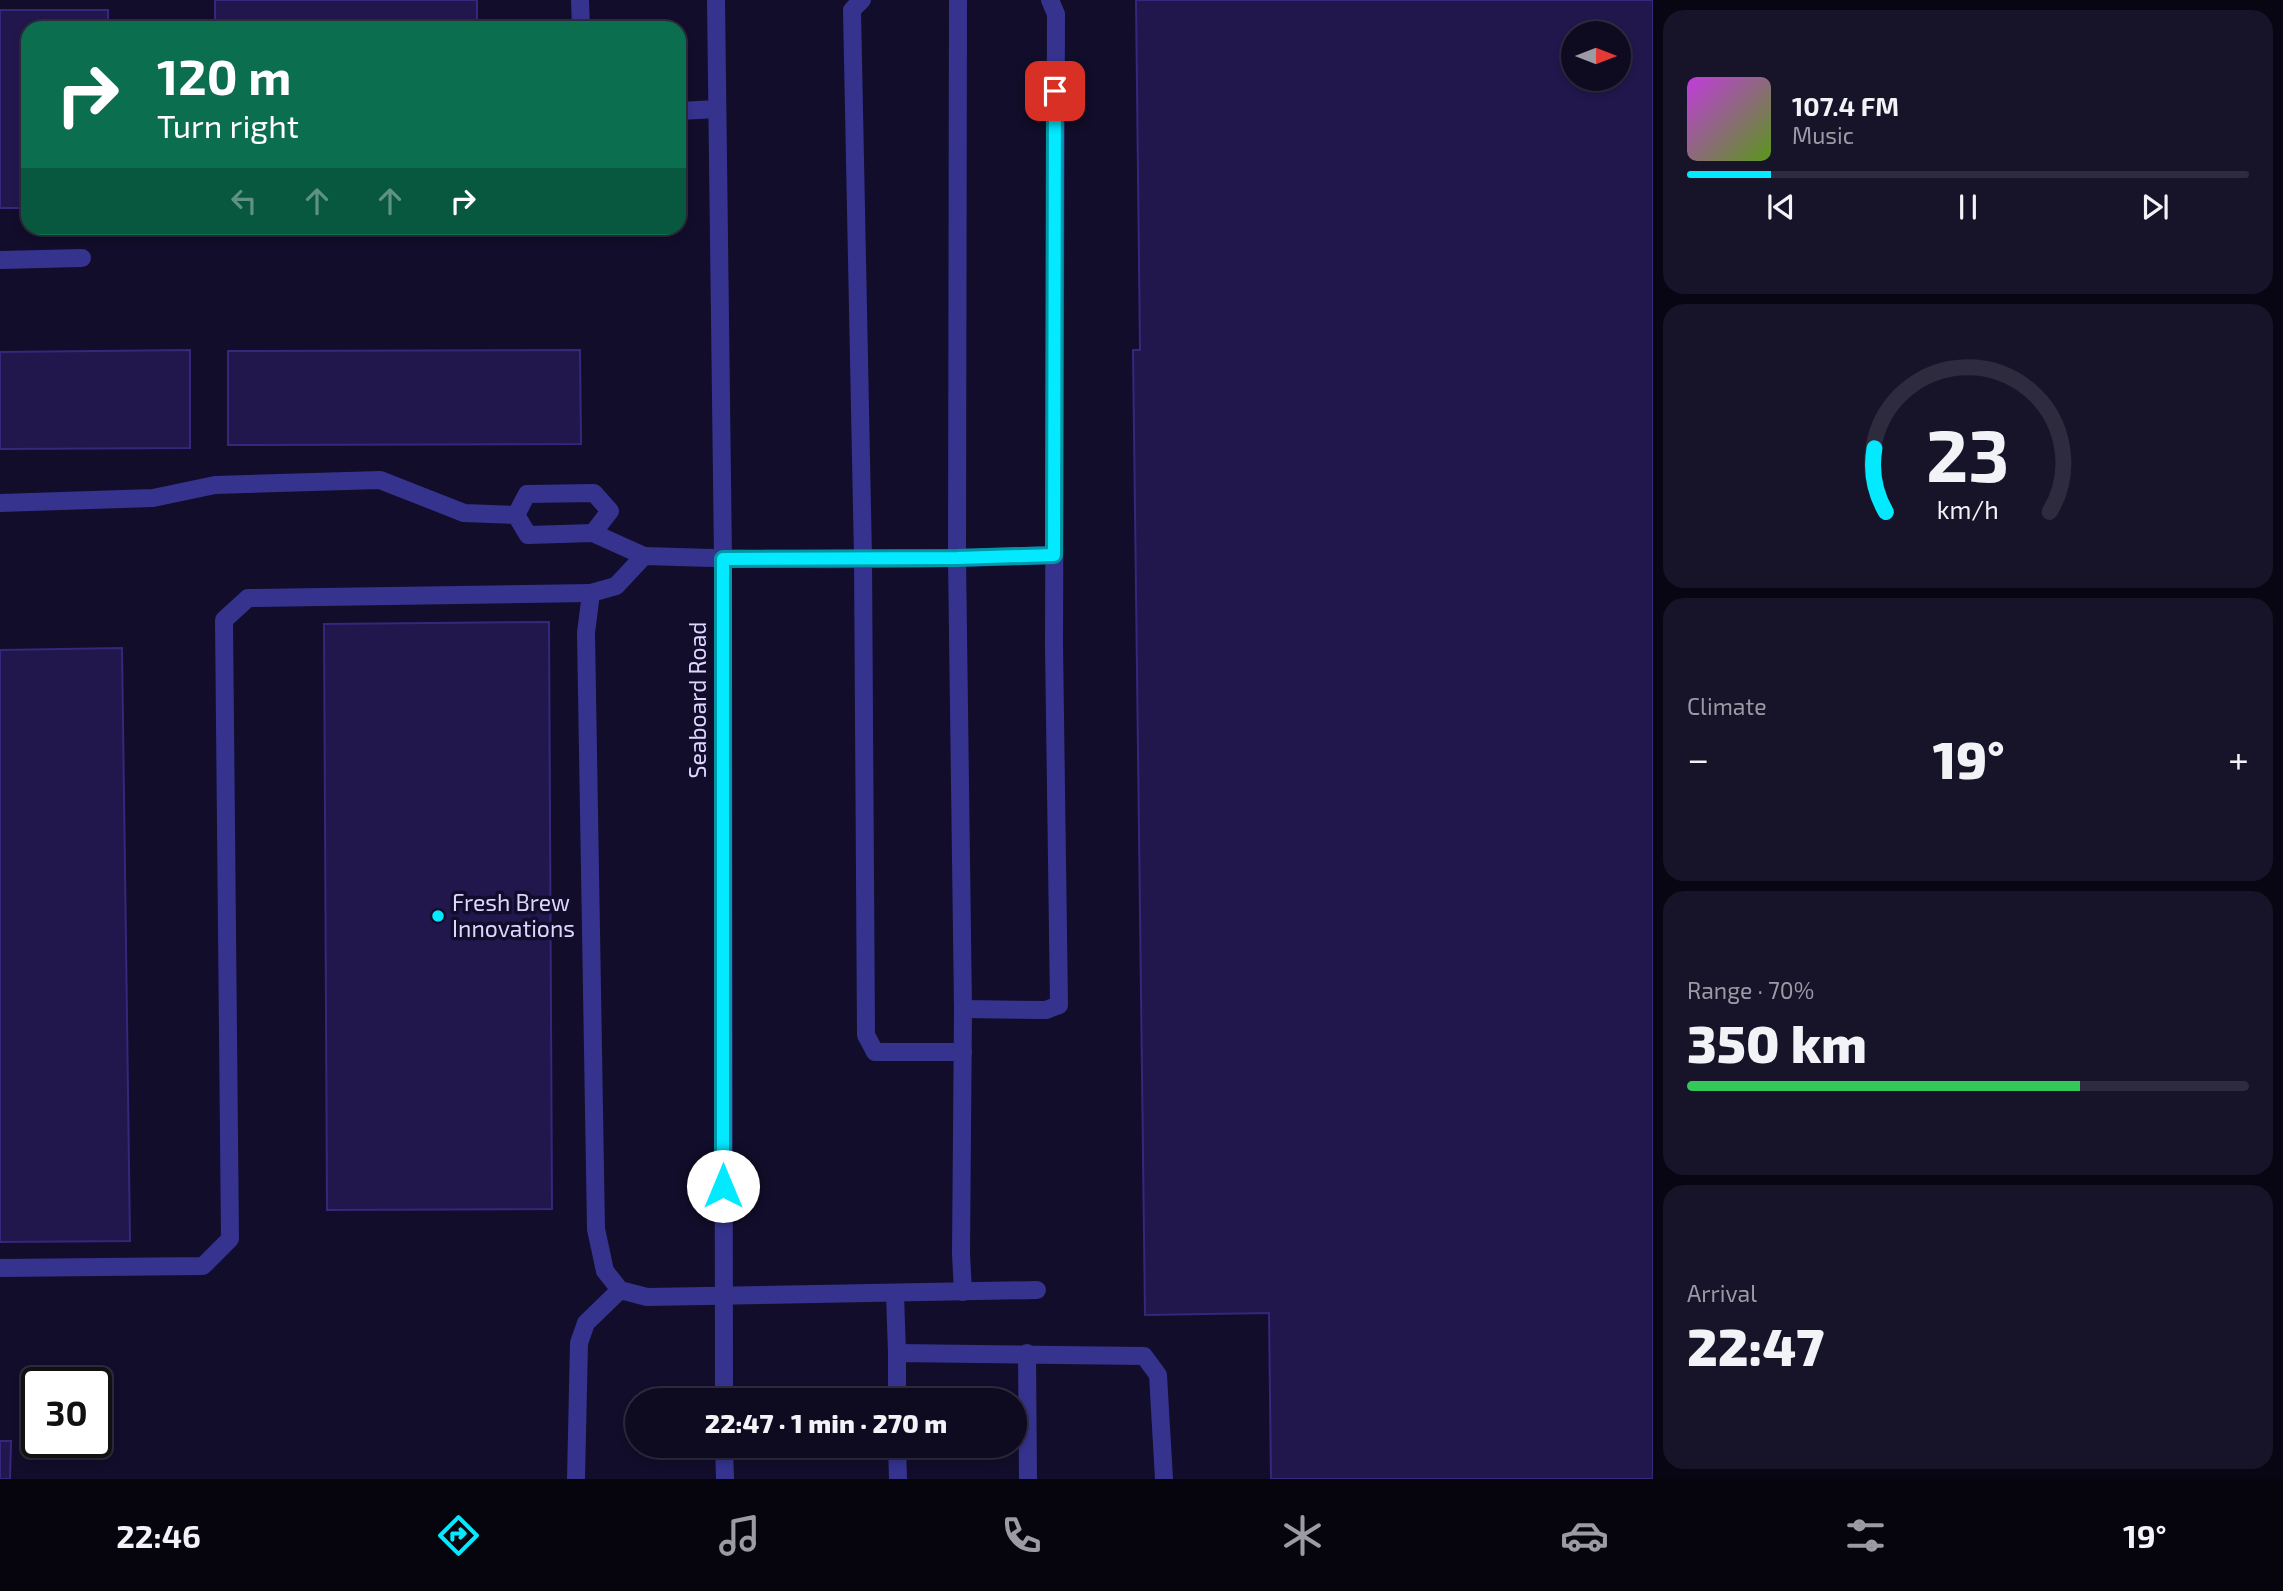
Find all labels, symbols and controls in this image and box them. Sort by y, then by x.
north arrow [1561,21,1631,91]
map controls [1561,21,1631,91]
text: 120 m [157,46,291,105]
icon: right [42,49,133,140]
pin [1025,61,1085,121]
icon: arrive [1036,72,1074,110]
text: 107.4 FM [1792,90,1899,121]
text: Turn right [157,106,299,144]
text: Music [1792,121,1854,149]
icon: left [225,182,263,220]
icon: ahead [298,182,336,220]
icon: ahead [371,182,409,220]
icon: right [444,182,482,220]
icon: previous [1762,188,1800,226]
icon: pause [1949,188,1987,226]
icon: next [2136,188,2174,226]
text: 23 [1926,409,2010,497]
text: km/h [1937,493,1999,523]
street label: Seaboard Road [683,622,711,778]
text: Climate [1687,692,1767,720]
text: 19° [1933,727,2005,789]
text: − [1687,735,1709,781]
text: + [2228,735,2249,781]
place label: Fresh Brew Innovations [452,888,575,942]
marker: Fresh Brew Innovations [430,908,446,924]
text: Range · 70% [1687,976,1814,1004]
text: 350 km [1687,1011,1867,1073]
position arrow [686,1149,760,1223]
text: Arrival [1687,1279,1757,1307]
text: 22:47 [1687,1314,1824,1376]
speed limit sign: 30 [21,1367,112,1458]
text: 22:47 · 1 min · 270 m [705,1407,947,1438]
icon: directions [434,1511,483,1560]
icon: music [715,1511,764,1560]
icon: phone [997,1511,1046,1560]
icon: climate [1278,1511,1327,1560]
icon: car [1560,1511,1609,1560]
icon: filters [1841,1511,1890,1560]
text: 22:46 [116,1516,201,1554]
text: 19° [2123,1516,2167,1554]

